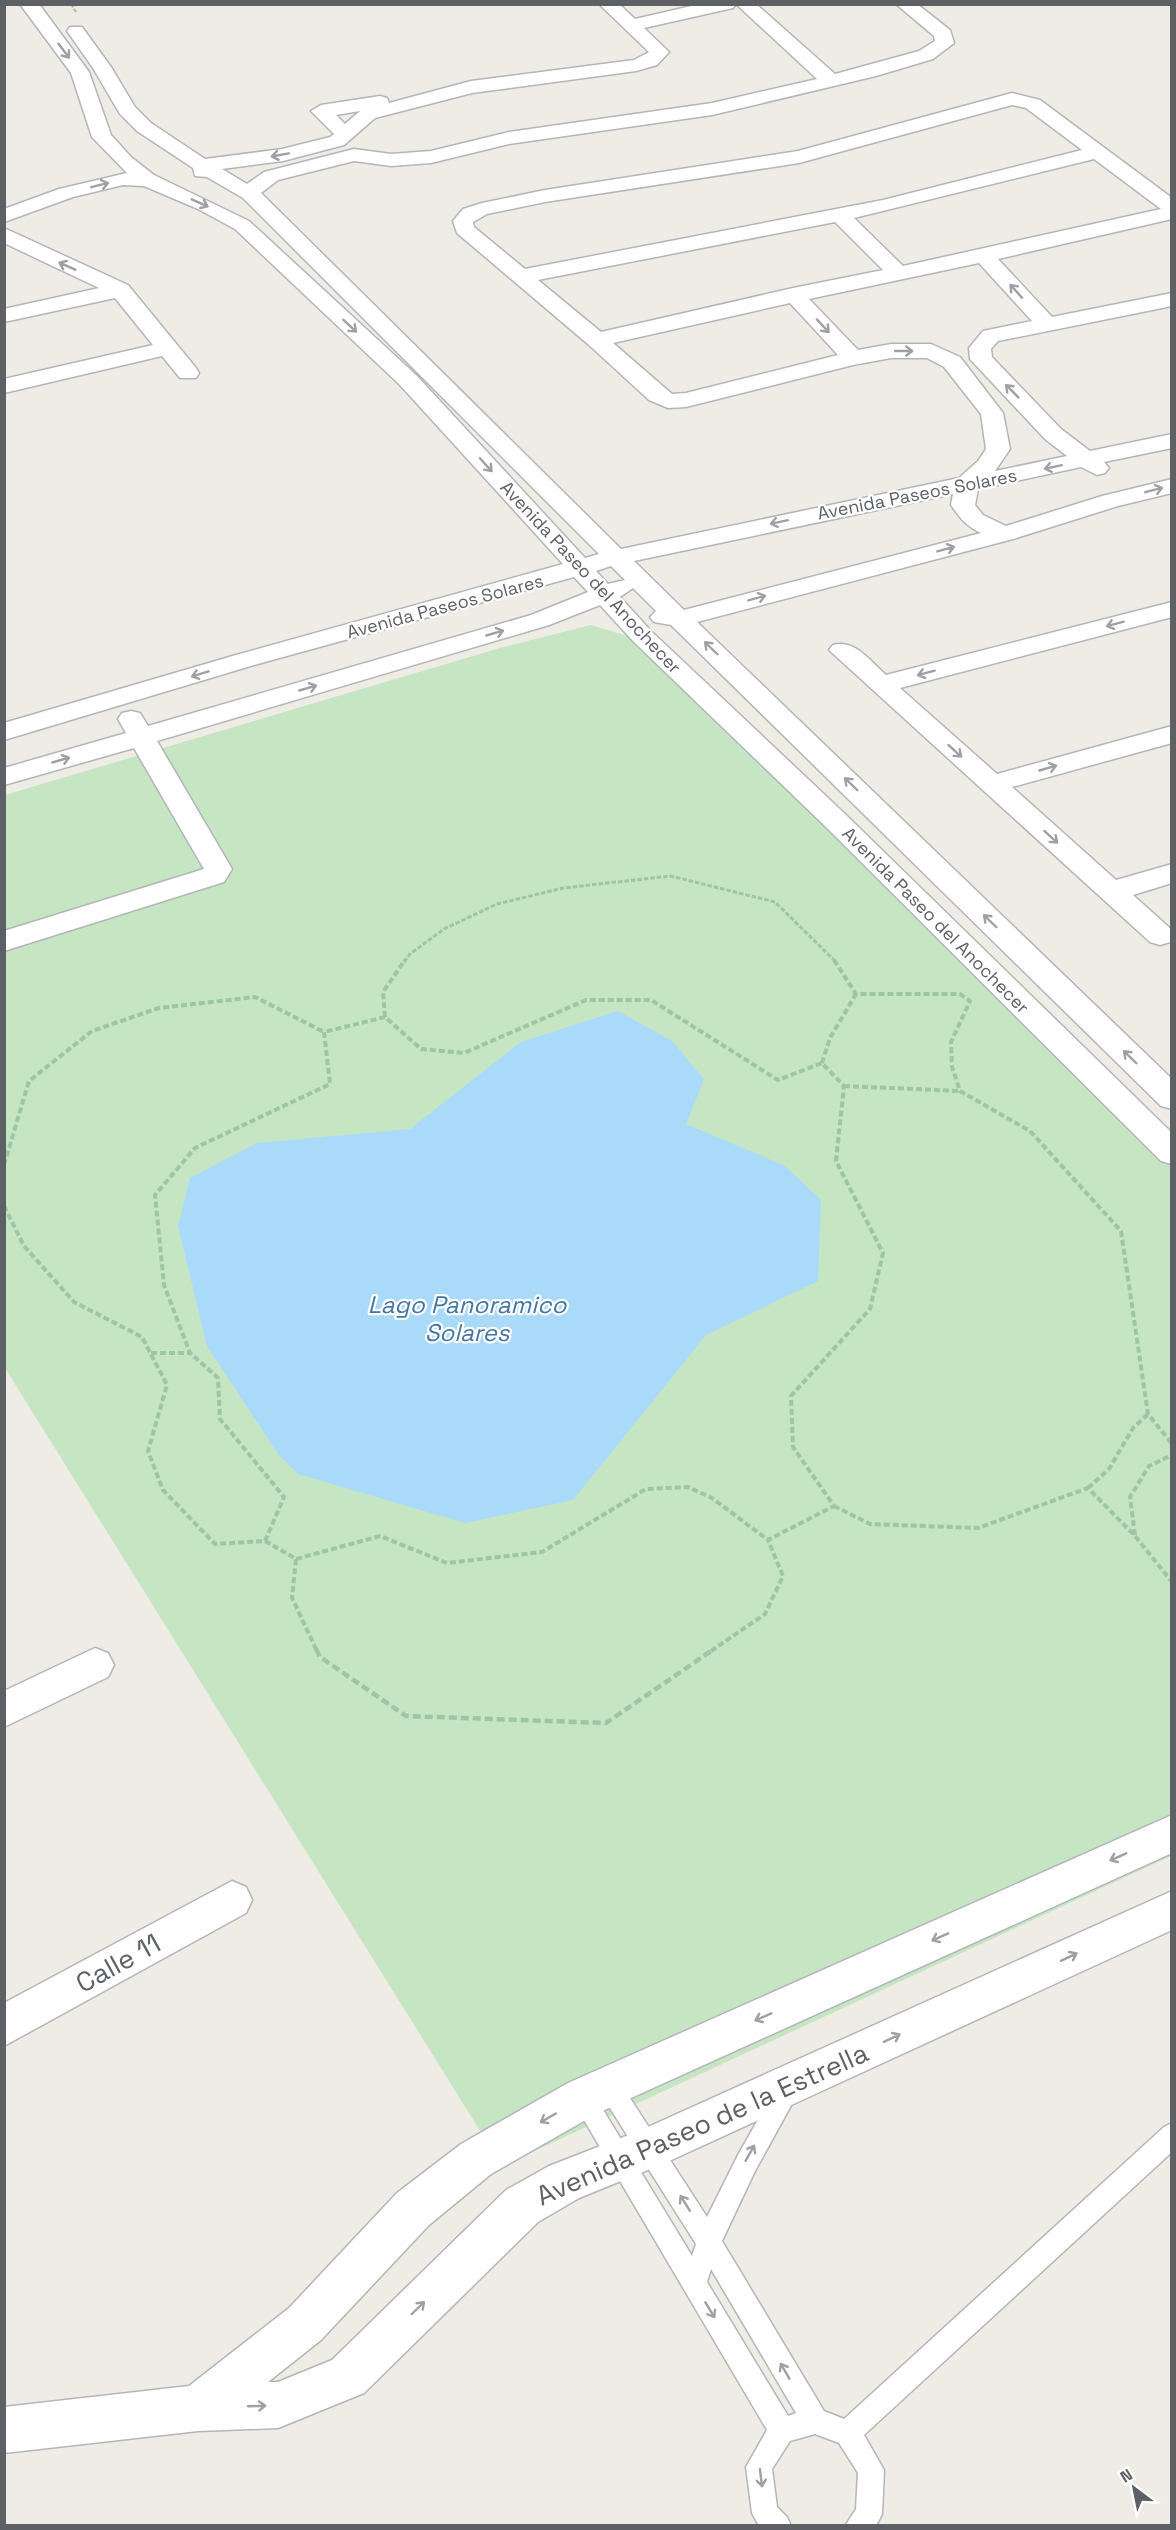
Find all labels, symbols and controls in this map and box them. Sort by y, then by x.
one-way arrow [58,43,70,59]
one-way arrow [271,150,290,161]
one-way arrow [90,178,109,190]
one-way arrow [191,198,209,209]
one-way arrow [58,260,76,271]
one-way arrow [1009,284,1023,299]
one-way arrow [816,318,830,333]
one-way arrow [343,319,358,333]
one-way arrow [893,345,913,357]
one-way arrow [1005,384,1019,399]
one-way arrow [479,458,493,473]
one-way arrow [1043,461,1062,473]
street label: Avenida Paseos Solares [815,463,1019,525]
street label: Avenida Paseo del Anochecer [496,476,687,678]
one-way arrow [1144,484,1163,496]
one-way arrow [770,517,790,528]
one-way arrow [936,543,955,554]
street label: Avenida Paseos Solares [344,569,546,643]
one-way arrow [748,592,767,603]
one-way arrow [1106,618,1125,630]
one-way arrow [485,627,504,638]
one-way arrow [704,641,719,655]
one-way arrow [917,667,936,679]
one-way arrow [191,669,210,680]
one-way arrow [298,682,317,693]
one-way arrow [947,744,962,758]
one-way arrow [51,754,70,765]
one-way arrow [1038,762,1057,773]
one-way arrow [843,777,858,792]
street label: Avenida Paseo del Anochecer [838,822,1034,1018]
one-way arrow [1043,830,1058,844]
one-way arrow [983,913,998,928]
one-way arrow [1122,1050,1137,1064]
water label: Lago Panoramico Solares [368,1289,567,1348]
one-way arrow [1110,1852,1128,1863]
street label: Calle 11 [69,1925,167,2001]
one-way arrow [932,1932,950,1943]
one-way arrow [1059,1950,1077,1962]
one-way arrow [754,2012,772,2024]
one-way arrow [882,2032,900,2043]
street label: Avenida Paseo de la Estrella [530,2035,874,2213]
one-way arrow [540,2112,557,2124]
one-way arrow [745,2145,757,2162]
one-way arrow [679,2195,691,2212]
one-way arrow [411,2301,426,2316]
one-way arrow [704,2301,716,2318]
one-way arrow [779,2363,791,2380]
one-way arrow [246,2400,266,2411]
north arrow [1104,2458,1164,2518]
text: N [1116,2464,1136,2487]
one-way arrow [755,2467,766,2487]

